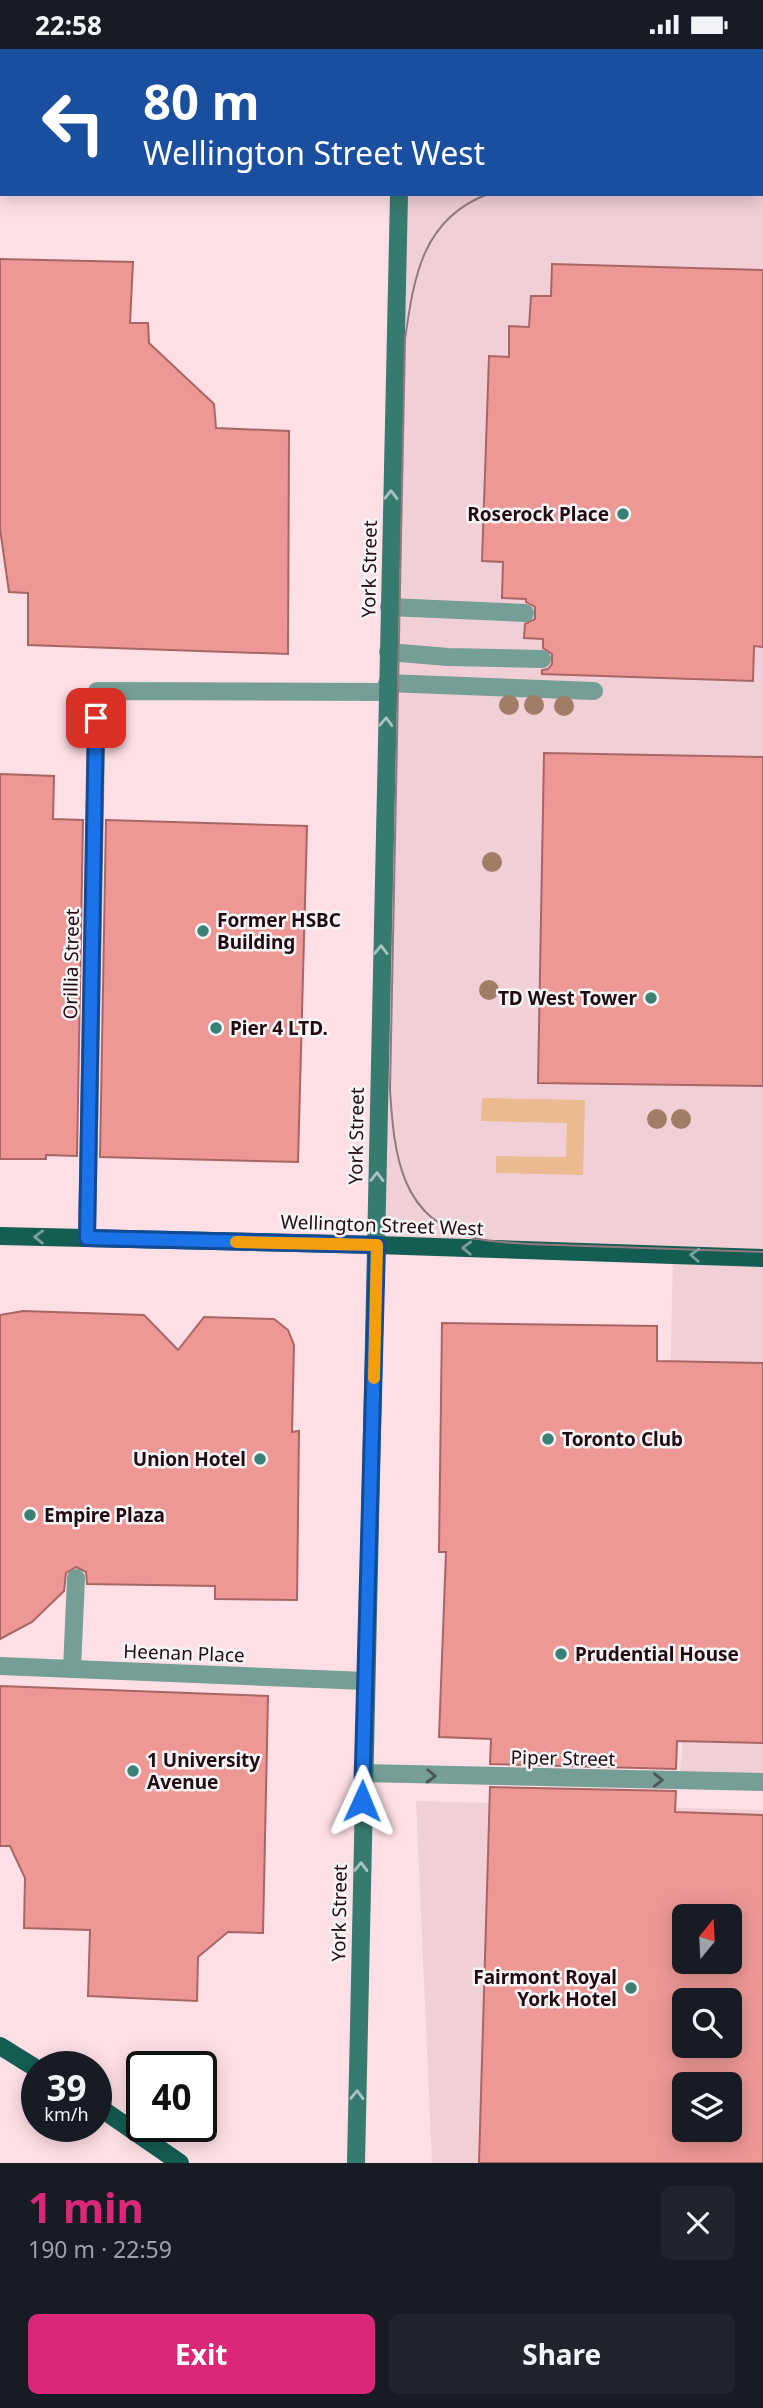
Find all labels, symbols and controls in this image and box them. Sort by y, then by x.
text: 22:58 [35,7,102,43]
text: 80 m [143,68,260,134]
icon: left [28,77,119,168]
text: Wellington Street West [143,131,485,174]
one-way arrow [384,489,399,500]
place label: Roserock Place [467,501,609,527]
marker: Roserock Place [615,506,631,522]
street label: York Street [355,520,383,618]
pin [66,688,126,748]
icon: arrive [77,699,115,737]
one-way arrow [378,717,394,727]
place label: Former HSBC Building [217,907,341,955]
street label: Orillia Street [57,908,85,1020]
marker: Former HSBC Building [195,923,211,939]
one-way arrow [374,944,389,955]
place label: TD West Tower [498,985,637,1011]
marker: TD West Tower [643,990,659,1006]
place label: Pier 4 LTD. [230,1015,328,1041]
marker: Pier 4 LTD. [208,1020,224,1036]
street label: York Street [342,1087,370,1185]
one-way arrow [369,1171,384,1182]
street label: Wellington Street West [280,1208,484,1242]
one-way arrow [33,1230,44,1245]
one-way arrow [462,1241,473,1256]
one-way arrow [689,1248,700,1263]
place label: Toronto Club [562,1426,683,1452]
marker: Toronto Club [540,1431,556,1447]
place label: Union Hotel [133,1446,246,1472]
marker: Union Hotel [252,1451,268,1467]
place label: Empire Plaza [44,1502,165,1528]
marker: Empire Plaza [22,1507,38,1523]
street label: Heenan Place [123,1638,245,1668]
place label: Prudential House [575,1641,739,1667]
marker: Prudential House [553,1646,569,1662]
street label: Piper Street [510,1744,616,1772]
place label: 1 University Avenue [147,1747,260,1795]
marker: 1 University Avenue [125,1763,141,1779]
position arrow [325,1764,399,1838]
one-way arrow [426,1768,437,1783]
one-way arrow [653,1773,664,1788]
one-way arrow [353,1862,369,1872]
street label: York Street [325,1864,353,1962]
north arrow [672,1904,742,1974]
map controls [672,1904,742,2142]
place label: Fairmont Royal York Hotel [473,1964,617,2012]
marker: Fairmont Royal York Hotel [623,1980,639,1996]
button: search [672,1988,742,2058]
speed limit sign: 40 [126,2051,217,2142]
text: 39 [46,2064,87,2111]
button: layers [672,2072,742,2142]
one-way arrow [349,2089,365,2100]
text: km/h [44,2102,89,2126]
text: 1 min [28,2178,144,2235]
button: close [661,2186,735,2260]
text: 190 m · 22:59 [28,2233,172,2265]
button: Exit [28,2314,375,2394]
button: Share [389,2314,735,2394]

